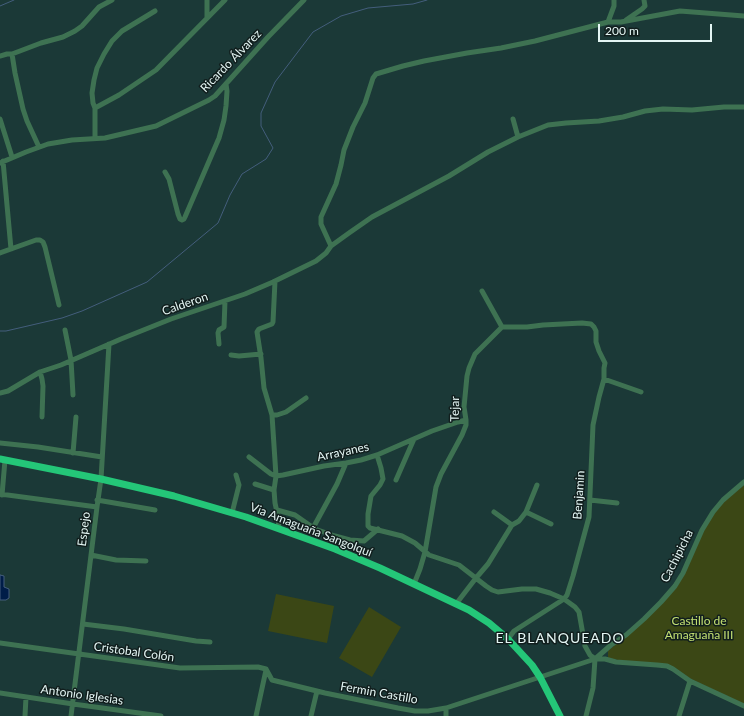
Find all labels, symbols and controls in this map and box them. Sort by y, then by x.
scale bar [600,16,714,42]
text: 200 m [605,23,639,38]
street label: Ricardo Álvarez [197,27,265,95]
street label: Calderon [160,289,210,319]
street label: Tejar [448,396,462,422]
street label: Arrayanes [316,439,370,465]
street label: Benjamin [570,470,588,520]
street label: Via Amaguaña Sangolquí [248,500,374,560]
street label: Espejo [75,511,93,547]
street label: Cachipicha [658,527,696,585]
park label: Castillo de Amaguaña III [665,614,733,642]
district label: EL BLANQUEADO [495,630,625,646]
street label: Cristobal Colón [93,639,175,665]
street label: Fermin Castillo [339,679,419,707]
street label: Antonio Iglesias [40,682,124,708]

